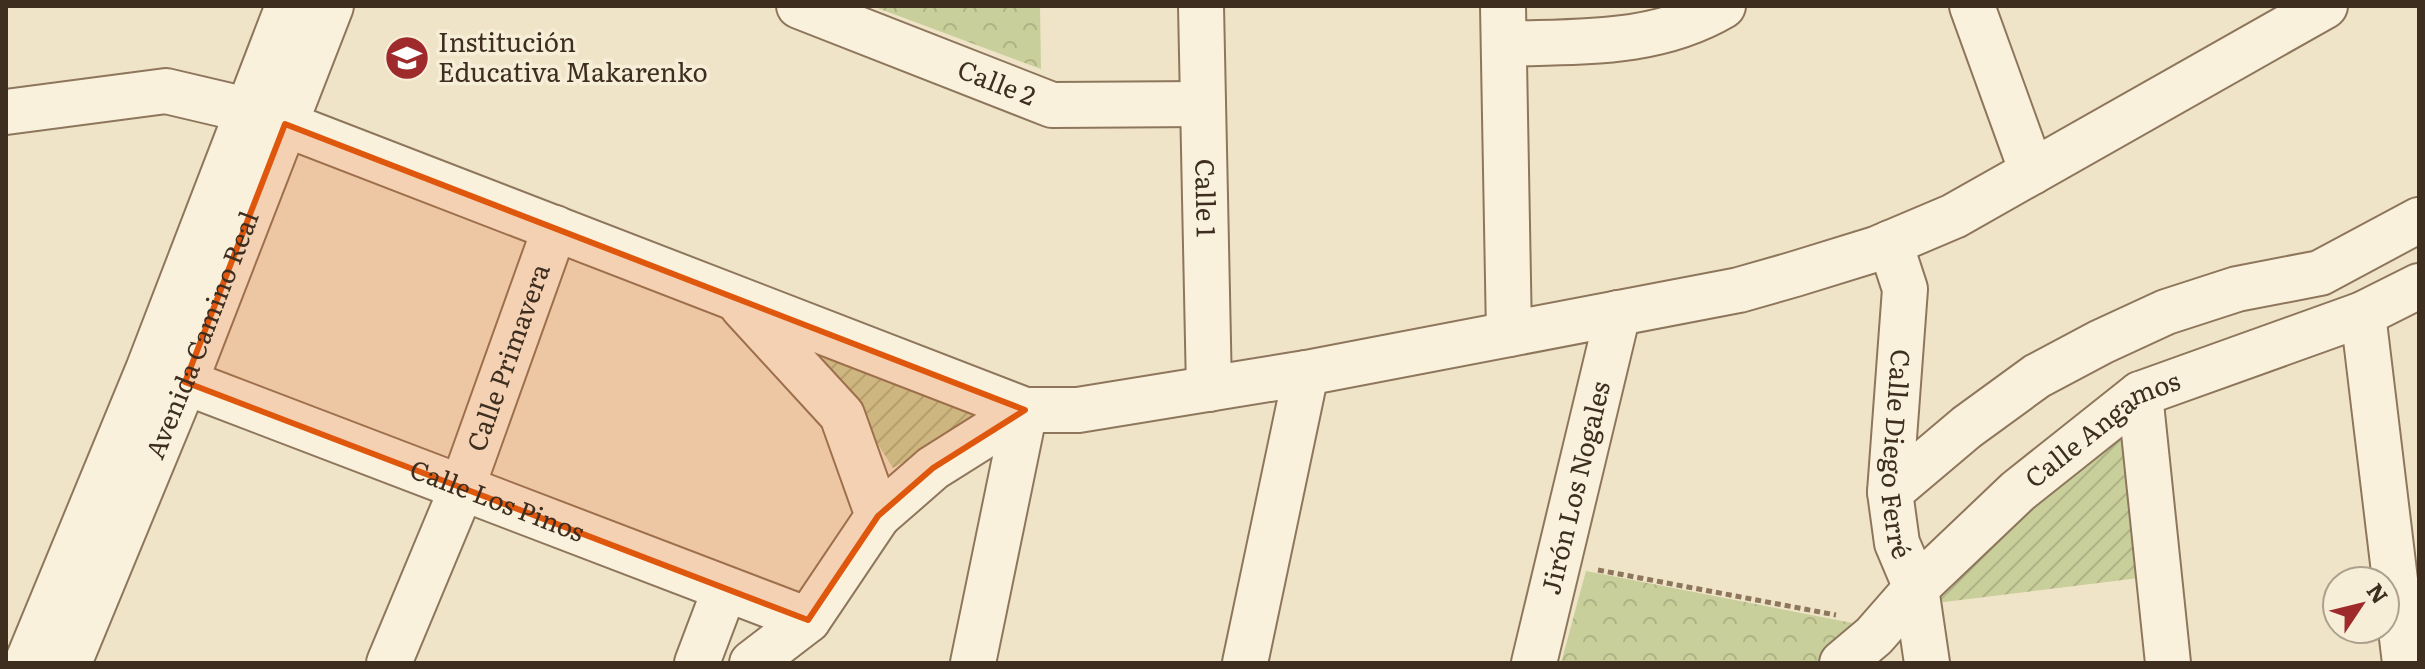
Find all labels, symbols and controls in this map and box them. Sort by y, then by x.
place label: Institución Educativa Makarenko [438,21,708,90]
school or university icon: Institución Educativa Makarenko [383,34,431,82]
street label: Calle 2 [953,48,1042,114]
street label: Calle 1 [1187,158,1228,238]
street label: Avenida Camino Real [134,204,267,464]
street label: Calle Primavera [455,258,558,456]
street label: Calle Diego Ferré [1873,348,1923,564]
street label: Calle Angamos [2015,359,2185,496]
street label: Jirón Los Nogales [1529,377,1618,598]
street label: Calle Los Pinos [405,448,591,550]
north arrow [2321,565,2401,645]
text: N [2360,576,2397,610]

